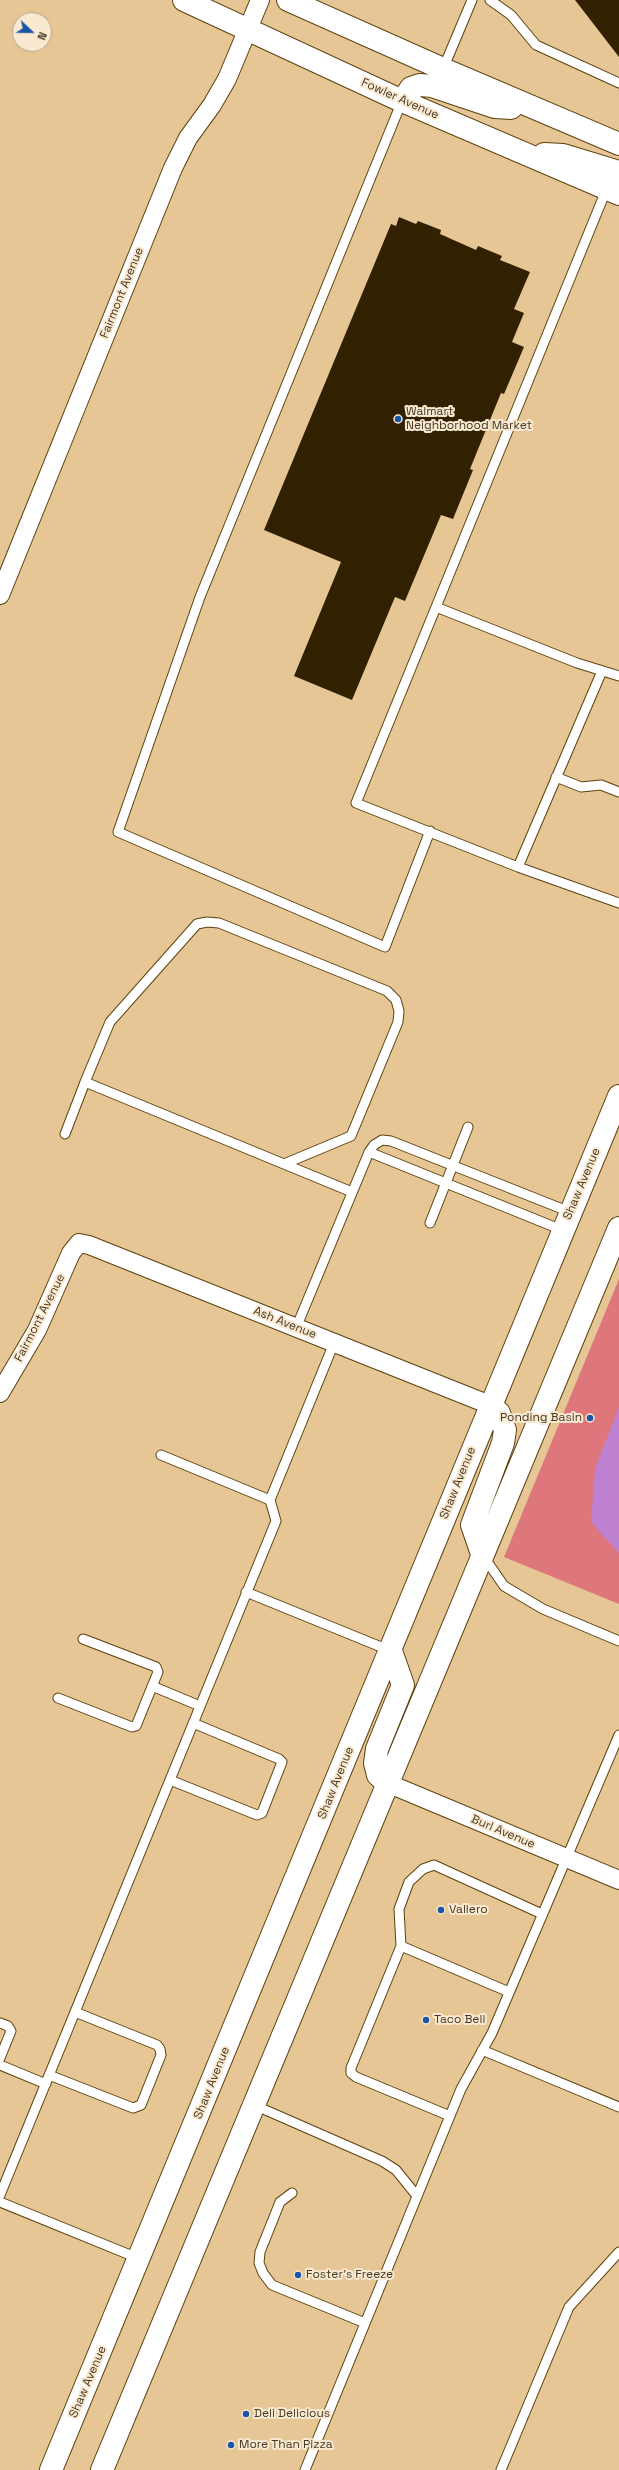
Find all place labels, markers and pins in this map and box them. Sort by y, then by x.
place label: Walmart Neighborhood Market [406,405,532,433]
marker: Walmart Neighborhood Market [393,414,403,424]
place label: Ponding Basin [500,1411,582,1425]
marker: Ponding Basin [585,1413,595,1423]
place label: Vallero [449,1903,488,1917]
marker: Vallero [436,1905,446,1915]
place label: Taco Bell [434,2013,485,2027]
marker: Taco Bell [421,2015,431,2025]
place label: Foster's Freeze [306,2268,393,2282]
marker: Foster's Freeze [293,2270,303,2280]
place label: Deli Delicious [254,2407,330,2421]
marker: Deli Delicious [241,2409,251,2419]
place label: More Than Pizza [239,2438,333,2452]
marker: More Than Pizza [226,2440,236,2450]

